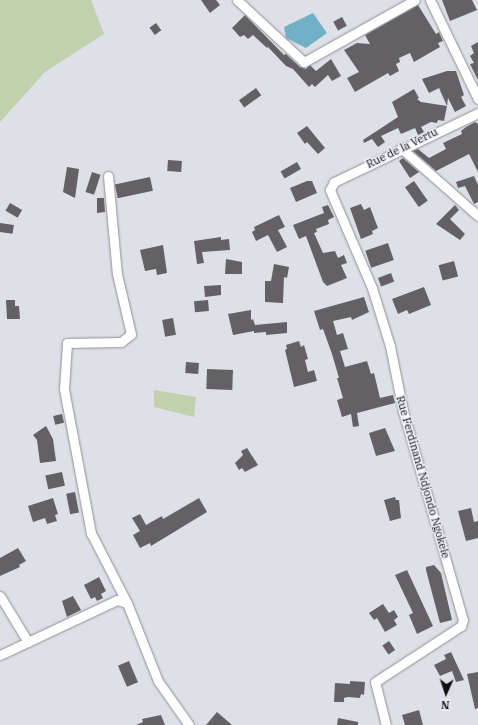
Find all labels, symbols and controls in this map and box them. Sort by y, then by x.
street label: Rue de la Vertu [364,125,440,171]
street label: Rue Ferdinand Ndjondo Ngokele [393,394,453,560]
north arrow [426,673,466,713]
text: N [441,698,450,712]

